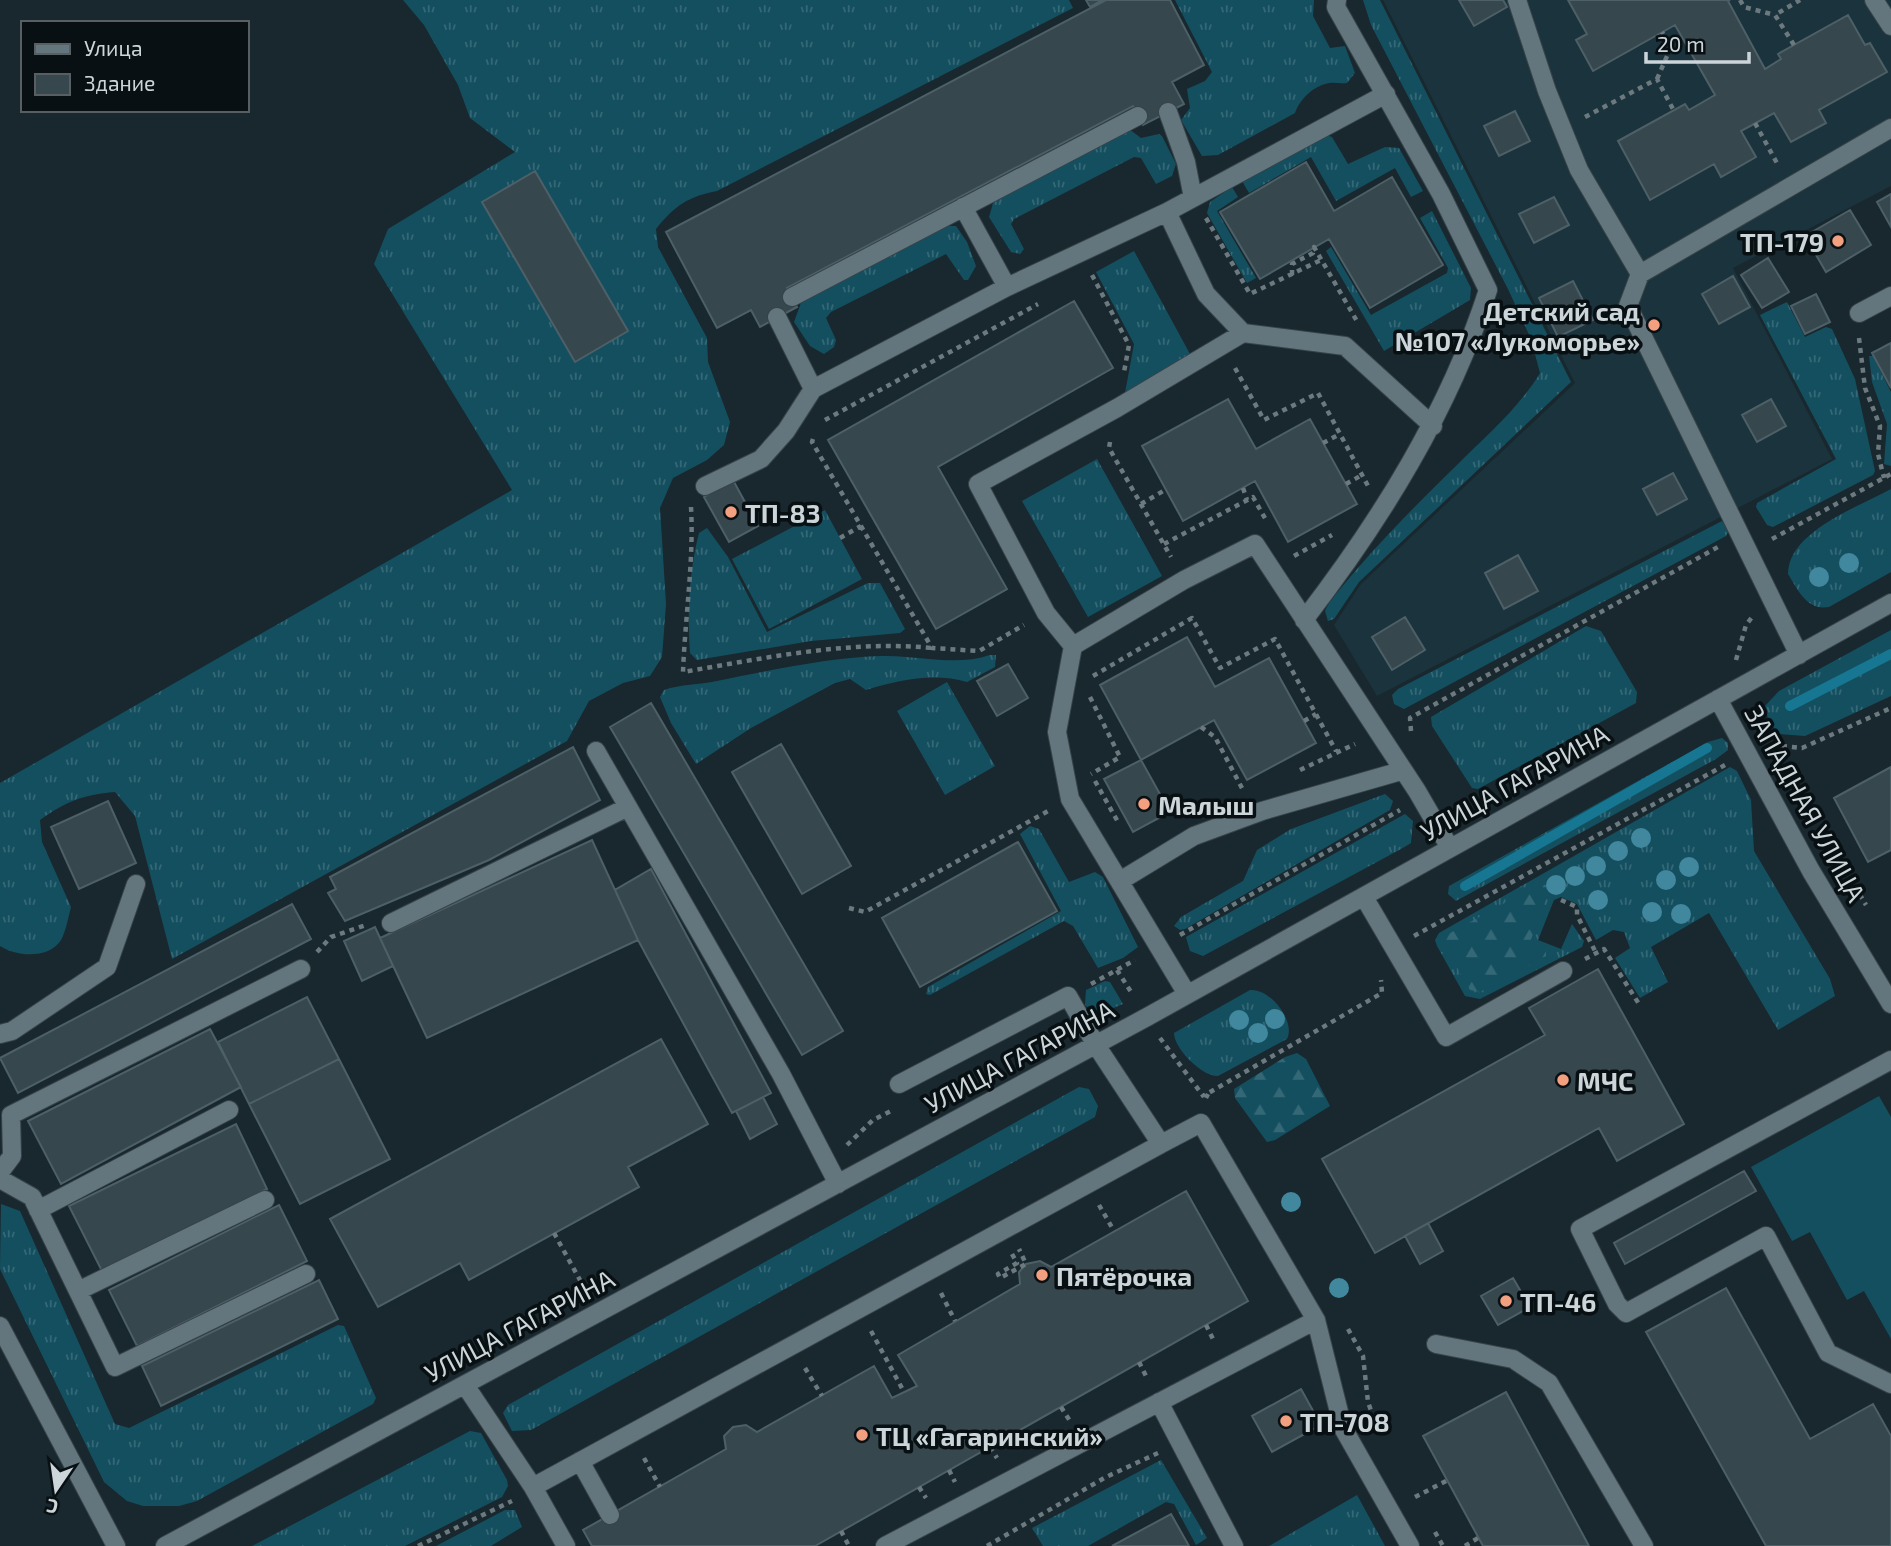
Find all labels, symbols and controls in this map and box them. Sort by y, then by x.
legend [21,21,248,112]
scale bar [1646,21,1749,65]
text: 20 m [1657,31,1705,56]
text: Улица [84,35,143,60]
text: Здание [84,70,155,95]
place label: ТП-179 [1740,226,1824,257]
marker: ТП-179 [1830,233,1846,249]
place label: Детский сад №107 «Лукоморье» [1395,295,1640,356]
marker: Детский сад №107 «Лукоморье» [1646,317,1662,333]
place label: ТП-83 [745,497,820,528]
marker: ТП-83 [723,504,739,520]
street label: ЗАПАДНАЯ УЛИЦА [1739,699,1873,907]
street label: УЛИЦА ГАГАРИНА [1415,717,1613,847]
place label: Малыш [1158,789,1254,820]
marker: Малыш [1136,796,1152,812]
street label: УЛИЦА ГАГАРИНА [919,993,1119,1119]
place label: МЧС [1577,1065,1633,1096]
marker: МЧС [1555,1072,1571,1088]
place label: Пятёрочка [1056,1260,1192,1291]
street label: УЛИЦА ГАГАРИНА [419,1262,619,1388]
marker: Пятёрочка [1034,1267,1050,1283]
place label: ТП-46 [1520,1286,1596,1317]
marker: ТП-46 [1498,1293,1514,1309]
place label: ТП-708 [1300,1406,1390,1437]
marker: ТП-708 [1278,1413,1294,1429]
place label: ТЦ «Гагаринский» [876,1420,1103,1451]
marker: ТЦ «Гагаринский» [854,1427,870,1443]
north arrow [21,1455,91,1525]
text: С [44,1495,60,1520]

